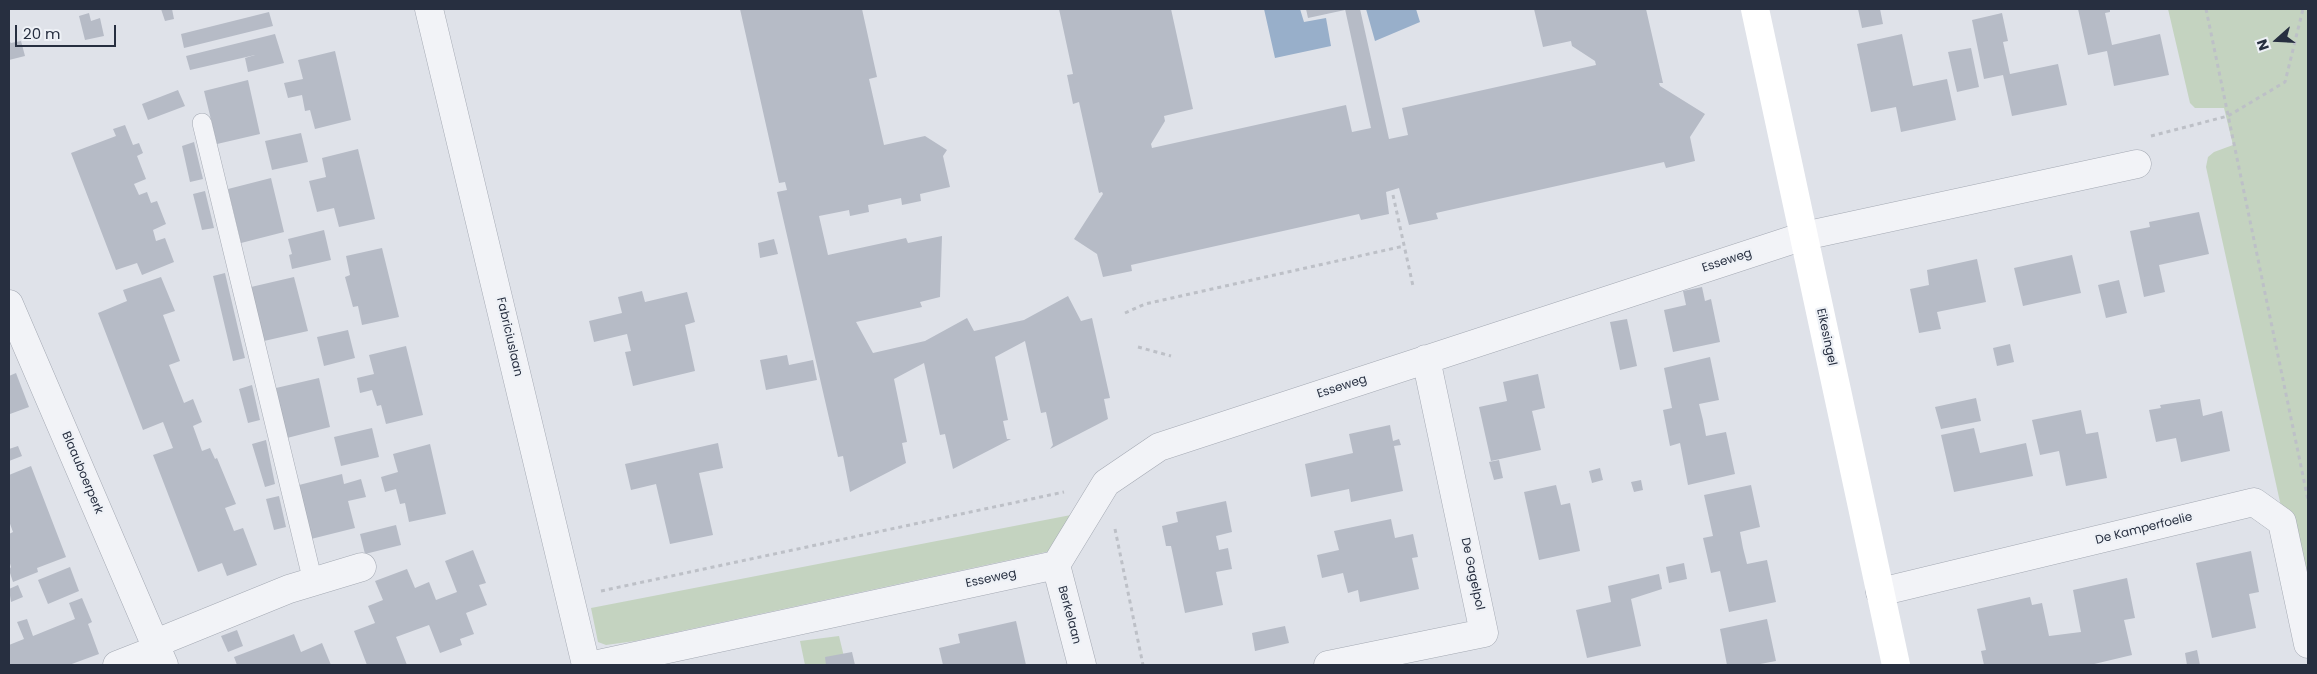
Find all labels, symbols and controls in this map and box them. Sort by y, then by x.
scale bar [18,15,119,47]
north arrow [2252,15,2302,65]
text: 20 m [23,23,61,44]
text: N [2252,37,2274,53]
street label: Esseweg [1700,246,1754,276]
street label: Fabriciuslaan [493,296,525,378]
street label: Eikesingel [1813,307,1839,367]
street label: Esseweg [1315,372,1369,402]
street label: Blaauboerperk [58,430,106,516]
street label: De Kamperfoelie [2094,510,2194,548]
street label: De Gagelpol [1457,536,1487,612]
street label: Esseweg [964,567,1018,591]
street label: Berkelaan [1054,584,1084,646]

